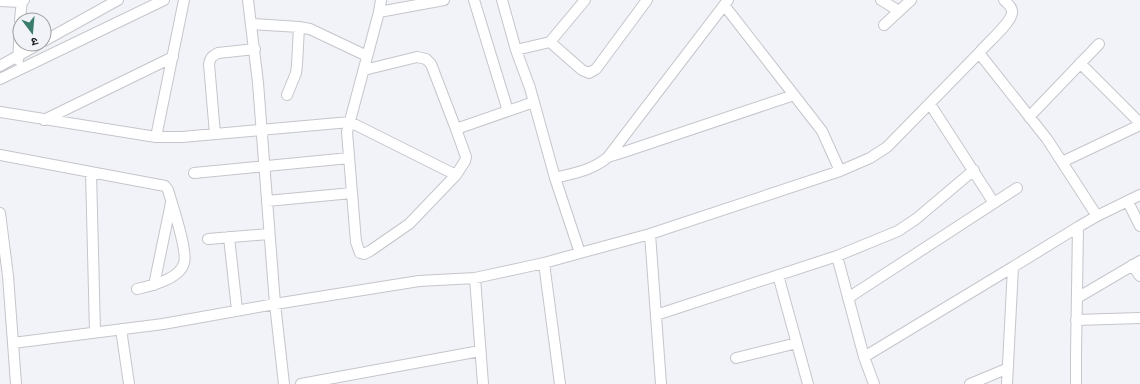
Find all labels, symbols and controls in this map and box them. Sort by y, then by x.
north arrow [12,12,52,52]
text: उ [29,34,40,48]

